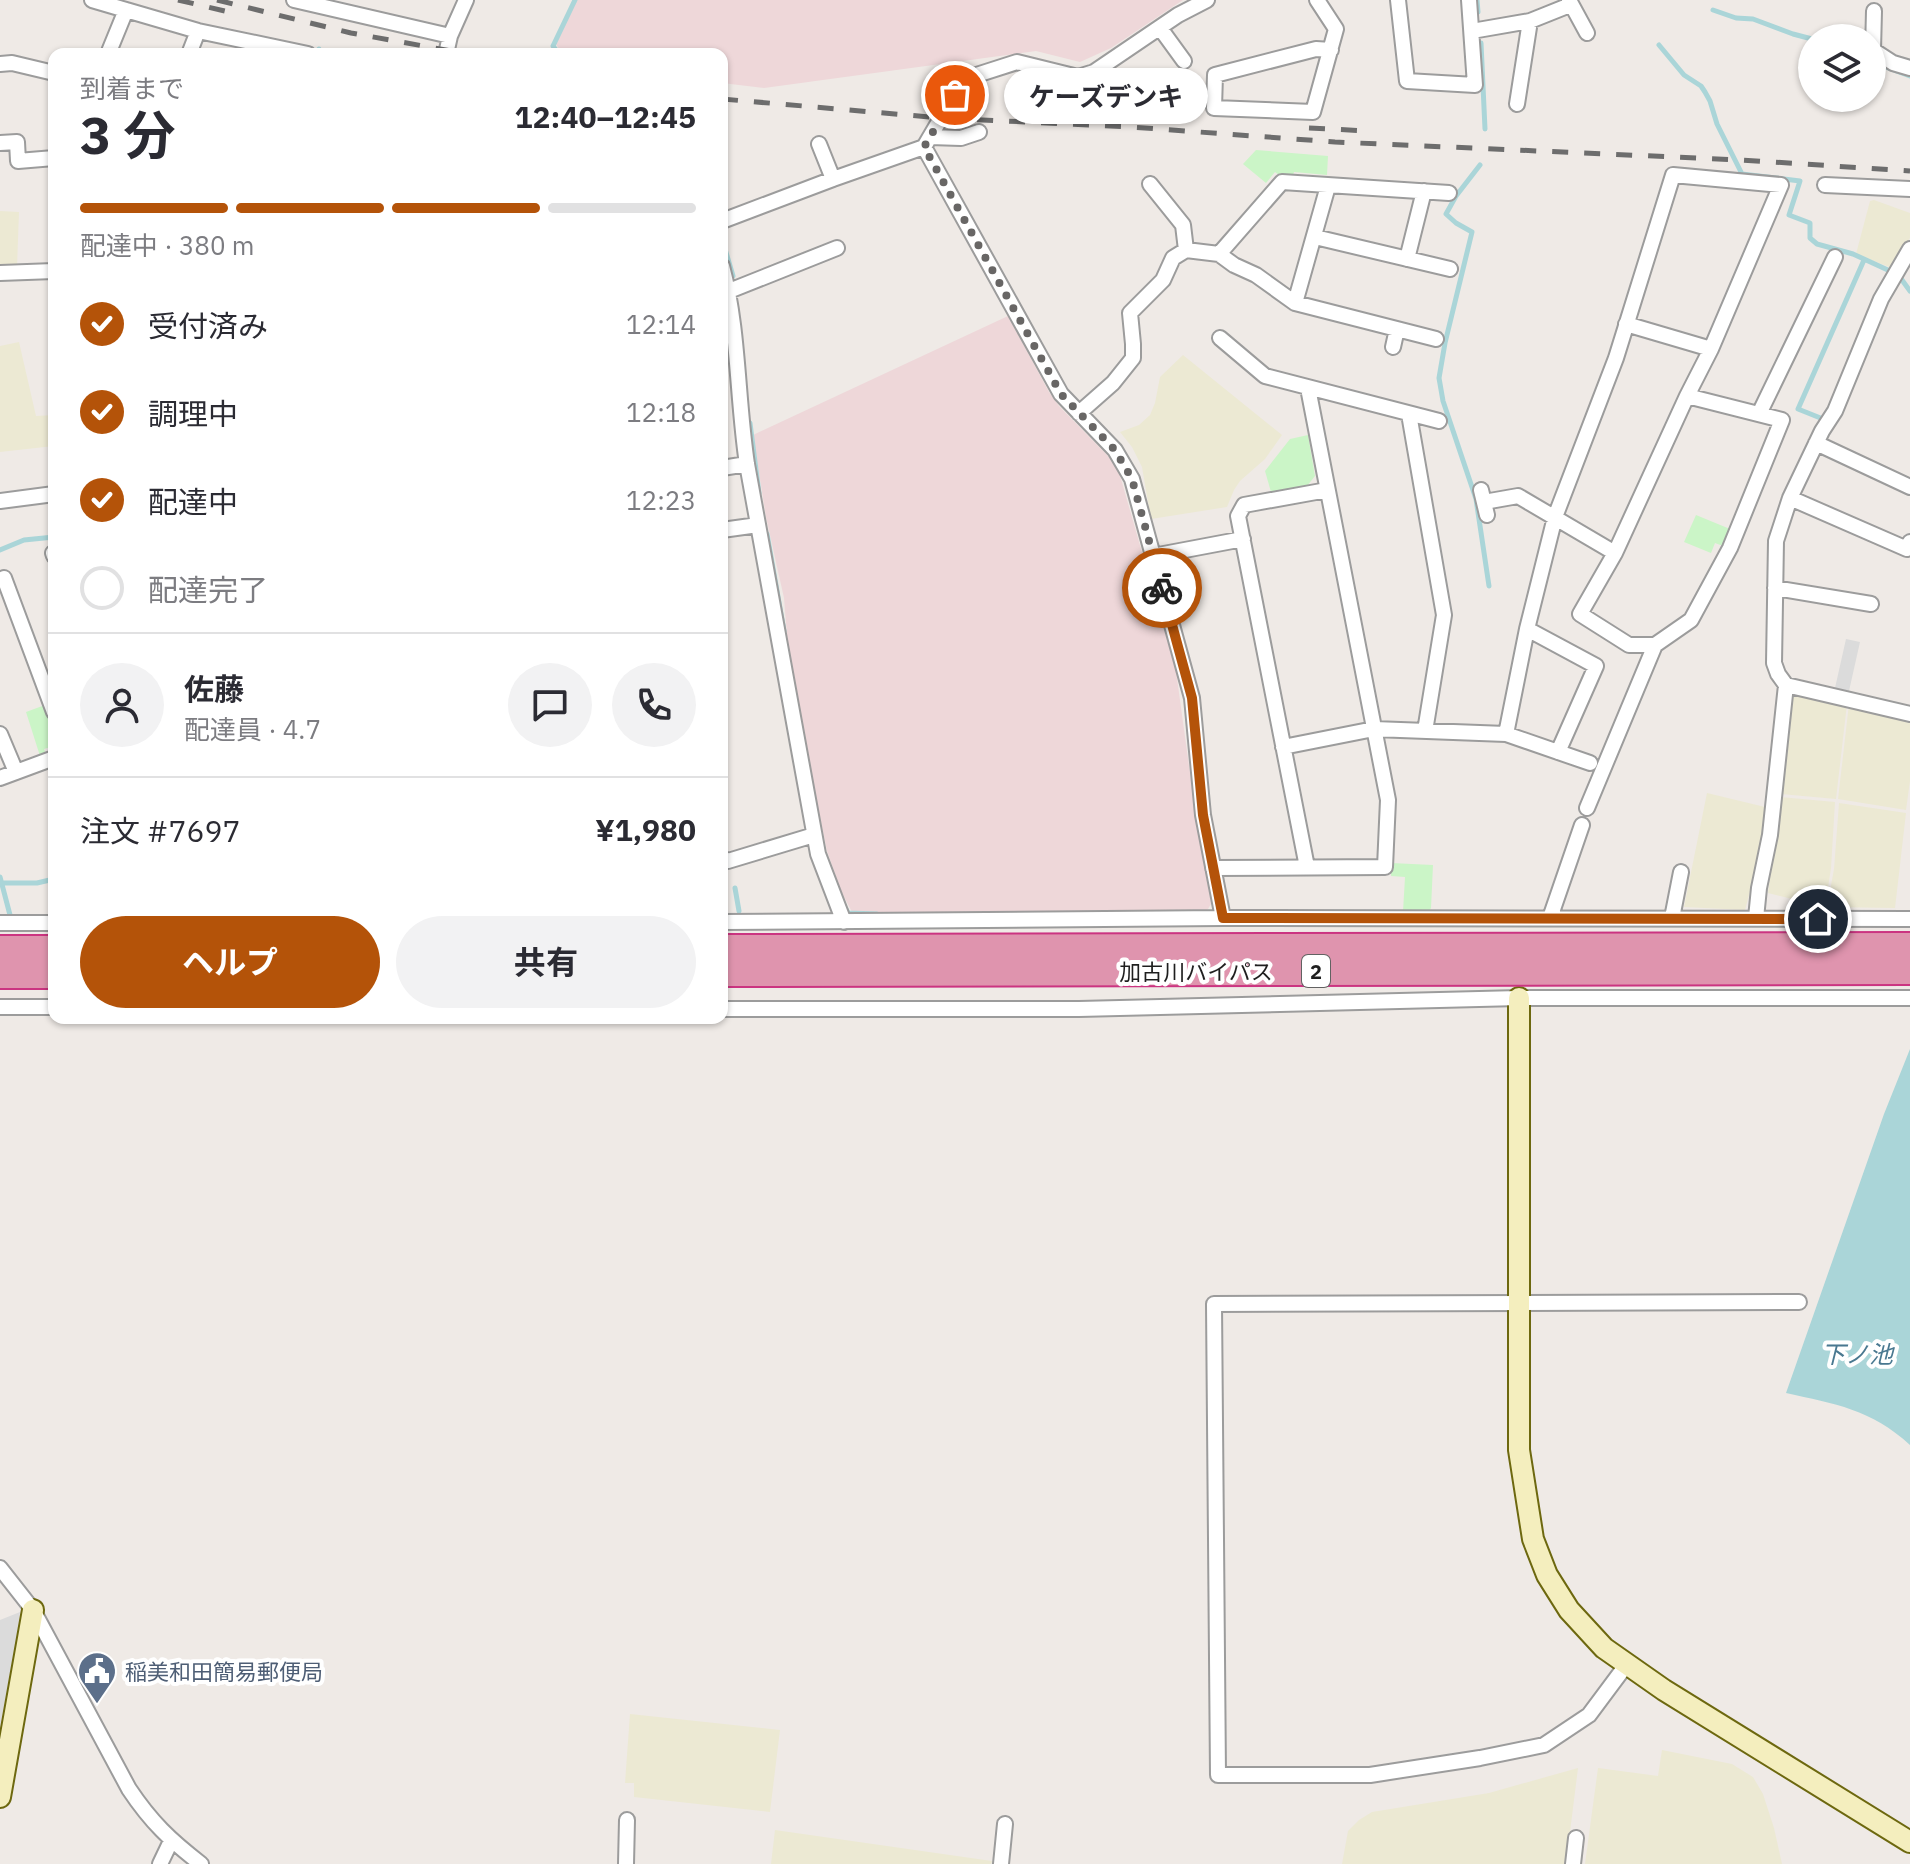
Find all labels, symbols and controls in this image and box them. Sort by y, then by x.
map controls [1798,24,1886,112]
button: layers [1798,24,1886,112]
pin [921,61,989,129]
callout: ケーズデンキ [1003,67,1207,123]
text: 到着まで [80,71,184,105]
icon: bag [933,73,977,117]
text: ケーズデンキ [1029,79,1183,113]
text: 12:40–12:45 [515,97,696,136]
text: 3 分 [80,101,175,168]
text: 配達中 · 380 m [80,228,254,262]
icon: check [80,302,124,346]
text: 受付済み [148,306,268,345]
text: 12:14 [626,307,696,341]
icon: check [80,390,124,434]
text: 調理中 [148,394,238,433]
text: 12:18 [626,395,696,429]
icon: check [80,478,124,522]
text: 配達中 [148,482,238,521]
text: 12:23 [626,483,696,517]
courier [1122,548,1202,628]
icon: bike [1140,566,1184,610]
text: 配達完了 [148,570,268,609]
button: person [80,663,164,747]
button: chat [508,663,592,747]
button: phone [612,663,696,747]
text: 佐藤 [184,669,244,708]
text: 配達員 · 4.7 [184,712,321,746]
text: ¥1,980 [595,810,696,849]
text: 注文 #7697 [80,811,240,850]
pin [1784,885,1852,953]
icon: home [1796,897,1840,941]
button: ヘルプ [80,916,380,1008]
button: 共有 [396,916,696,1008]
road number: 2 [1302,955,1330,987]
street label: 加古川バイパス [1119,957,1273,986]
water label: 下ノ池 [1821,1338,1895,1370]
public building icon: 稲美和田簡易郵便局 [76,1650,118,1705]
place label: 稲美和田簡易郵便局 [125,1657,323,1686]

